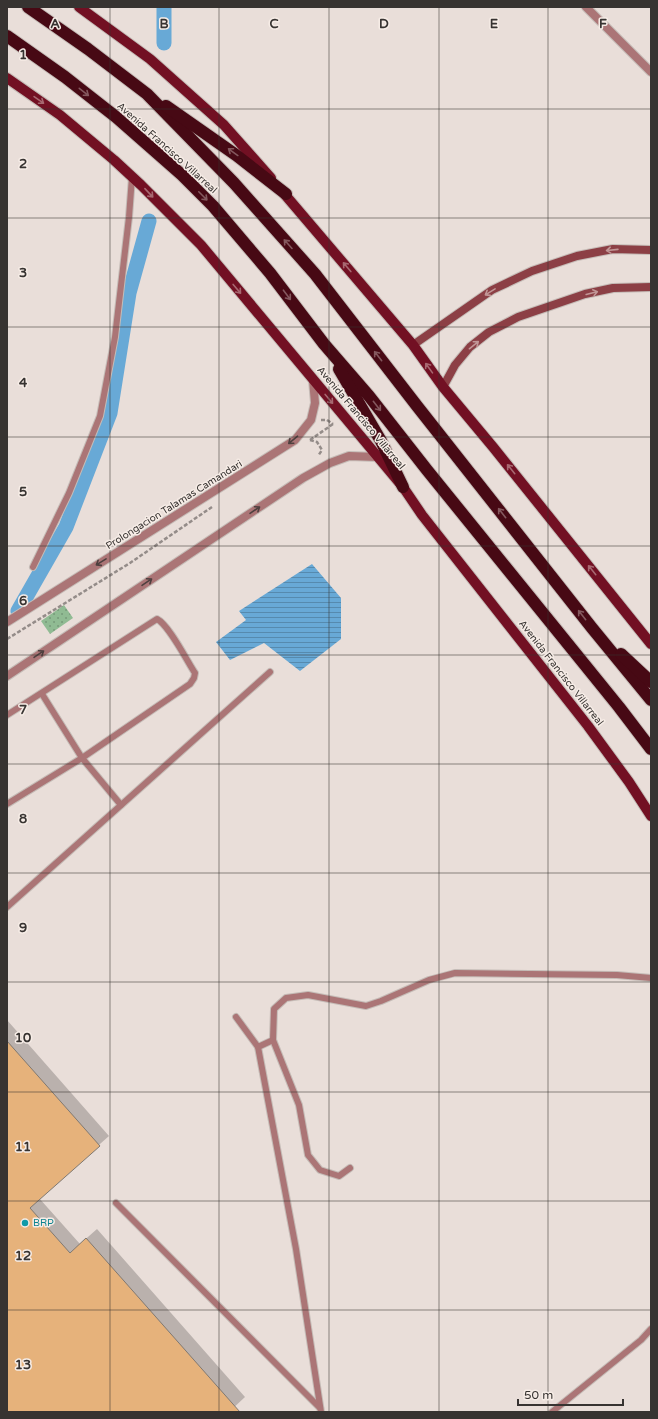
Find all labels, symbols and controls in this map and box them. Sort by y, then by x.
text: A [50,16,60,32]
text: B [159,16,169,32]
text: C [269,16,279,32]
text: D [379,16,389,32]
text: E [490,16,498,32]
text: F [599,16,607,32]
text: 1 [19,47,27,63]
one-way arrow [78,87,89,96]
one-way arrow [33,96,44,104]
street label: Avenida Francisco Villarreal [115,100,219,196]
one-way arrow [228,148,239,157]
text: 2 [19,156,27,172]
one-way arrow [144,188,154,198]
one-way arrow [198,191,208,201]
one-way arrow [283,239,293,249]
one-way arrow [606,246,619,254]
one-way arrow [342,262,351,272]
text: 3 [19,265,27,281]
one-way arrow [232,283,241,294]
one-way arrow [485,288,496,296]
one-way arrow [585,288,598,296]
one-way arrow [282,289,291,300]
one-way arrow [468,340,479,349]
one-way arrow [374,351,383,362]
one-way arrow [425,362,433,373]
street label: Avenida Francisco Villarreal [315,364,407,472]
text: 4 [19,375,28,391]
one-way arrow [325,394,334,404]
one-way arrow [373,401,382,412]
one-way arrow [288,435,299,444]
street label: Prolongacion Talamas Camandari [104,458,244,552]
one-way arrow [506,463,515,474]
text: 5 [19,484,27,500]
one-way arrow [250,506,261,514]
one-way arrow [498,508,506,519]
one-way arrow [95,559,107,567]
one-way arrow [588,564,597,575]
one-way arrow [141,578,152,586]
text: 6 [19,593,27,609]
one-way arrow [578,610,587,621]
street label: Avenida Francisco Villarreal [516,618,606,728]
one-way arrow [33,650,44,658]
text: 7 [19,702,27,718]
text: 8 [19,811,27,827]
text: 9 [19,920,27,936]
text: 10 [15,1030,31,1046]
text: 11 [15,1139,31,1155]
place label: BRP [33,1217,54,1229]
marker: BRP [20,1218,30,1228]
text: 12 [15,1248,31,1264]
text: 13 [15,1357,31,1373]
scale bar [518,1381,623,1407]
text: 50 m [524,1388,553,1402]

